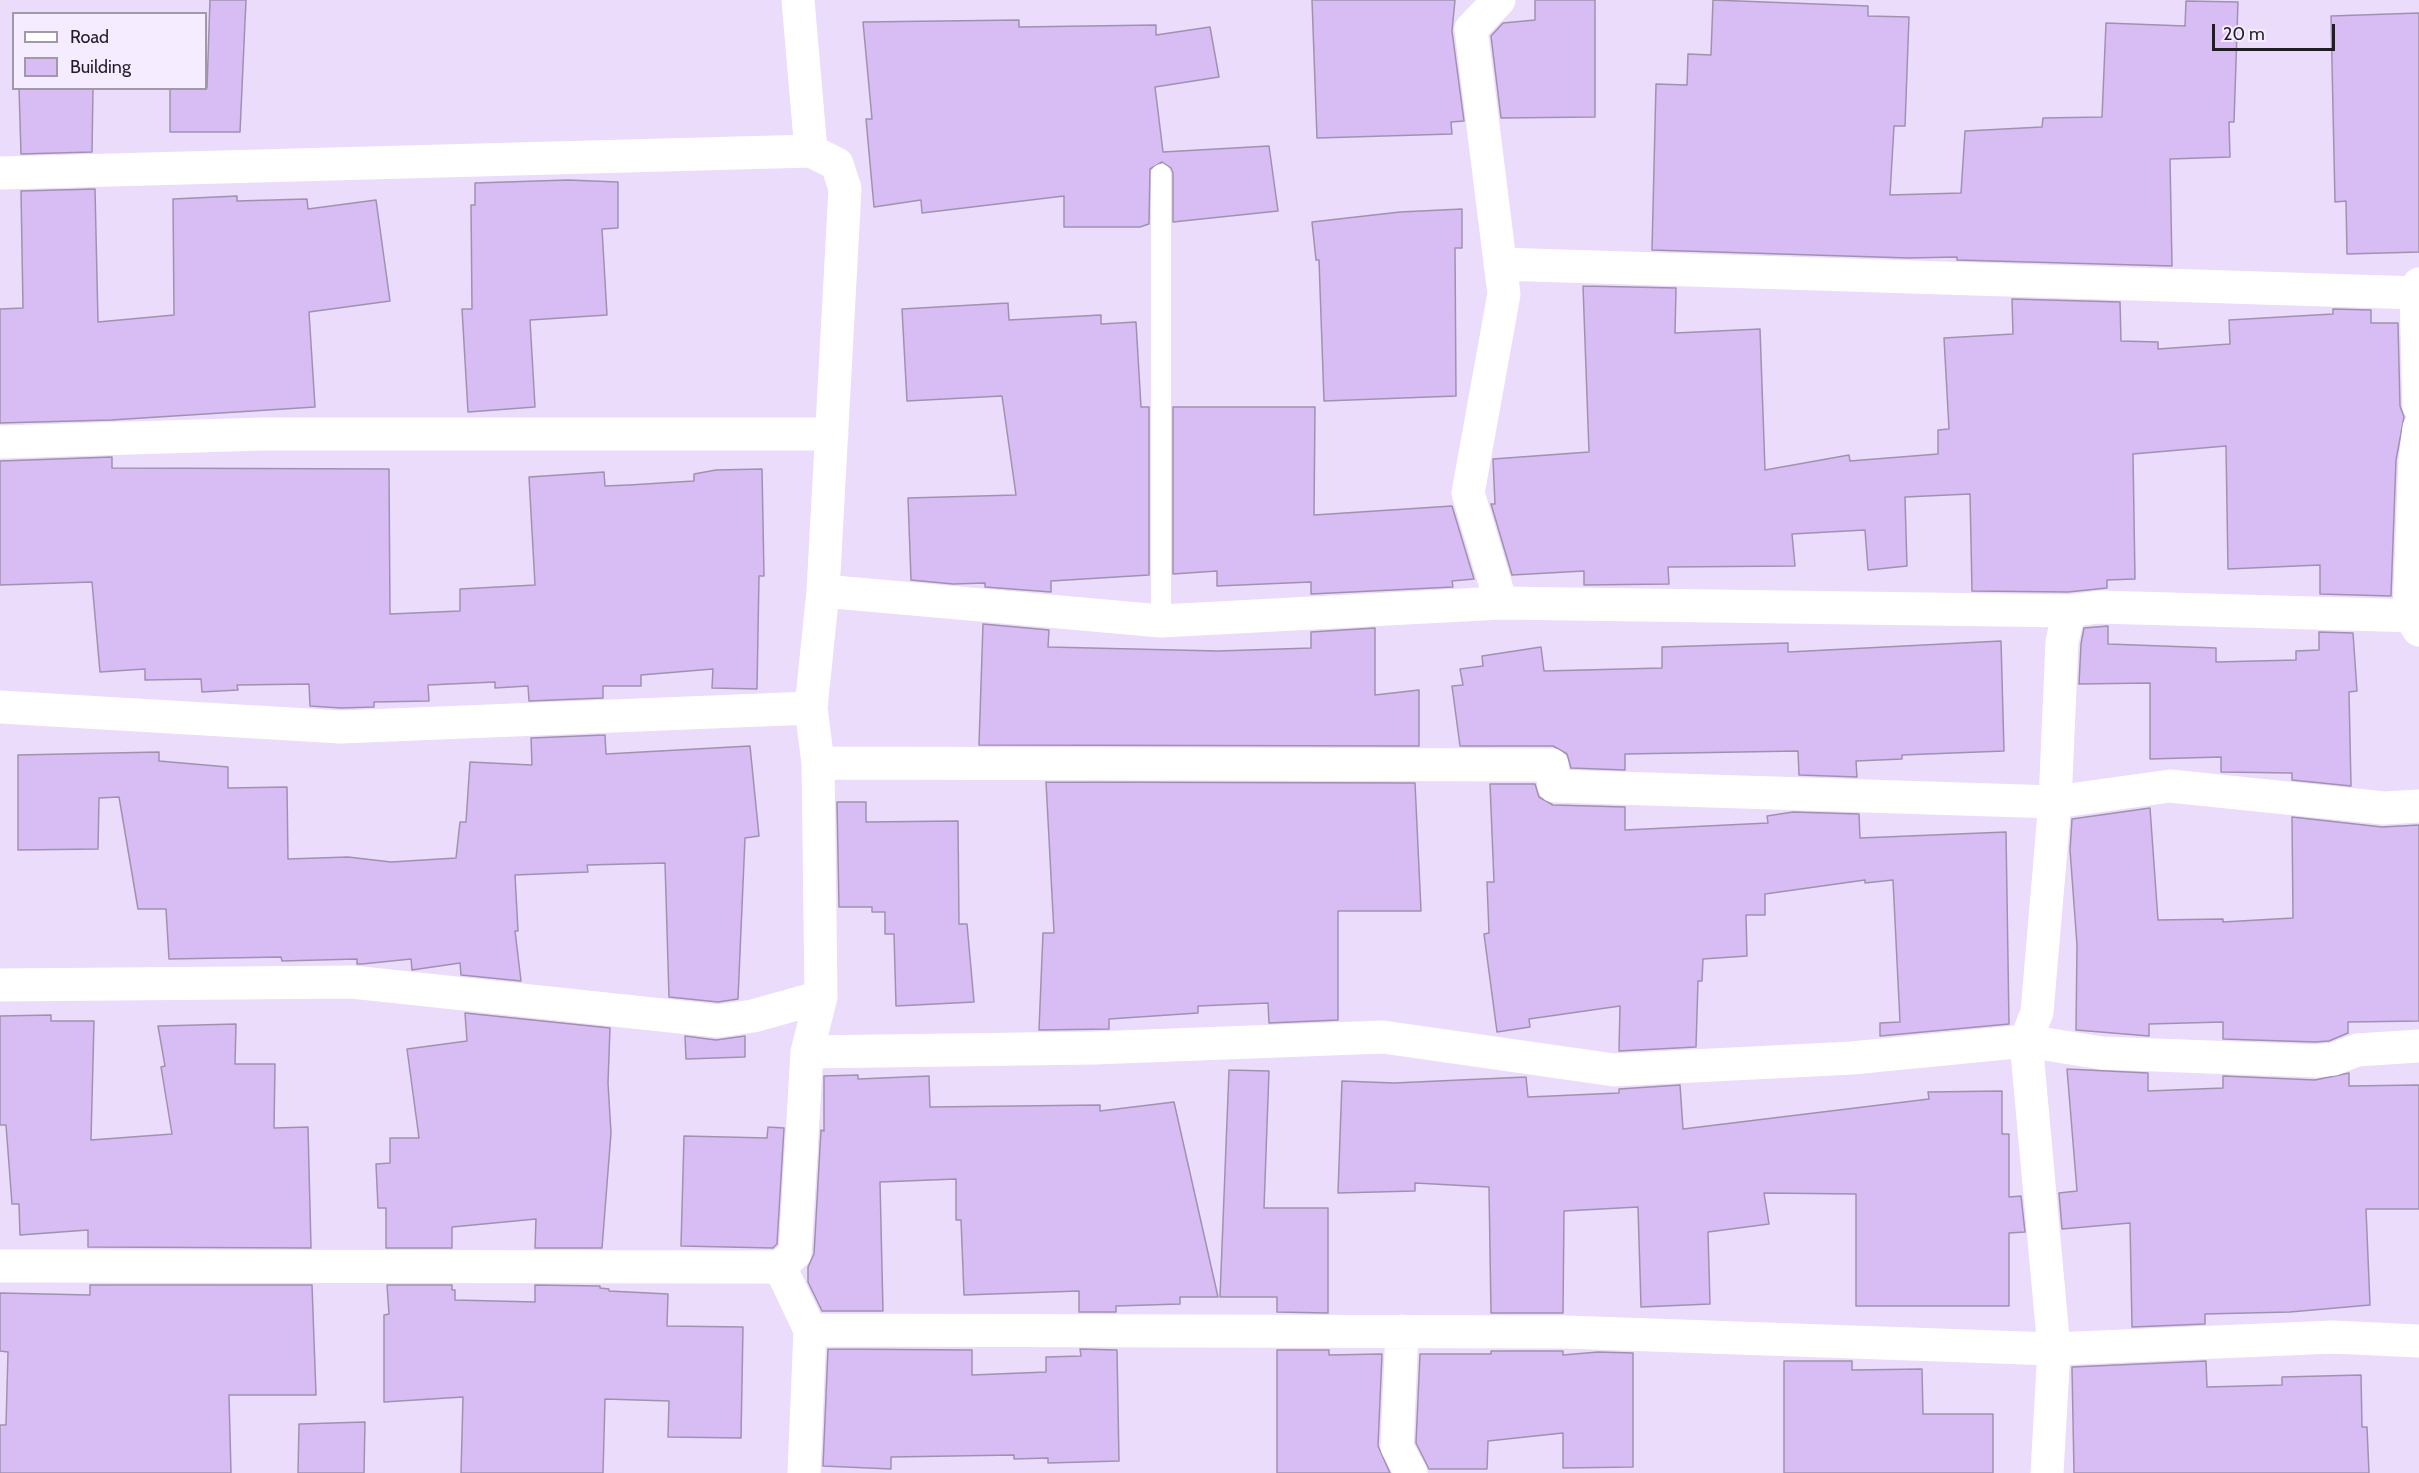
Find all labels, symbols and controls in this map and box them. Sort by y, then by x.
legend [12,12,207,90]
scale bar [2215,12,2338,50]
text: 20 m [2223,23,2265,45]
text: Road [70,26,109,48]
text: Building [70,56,131,78]

